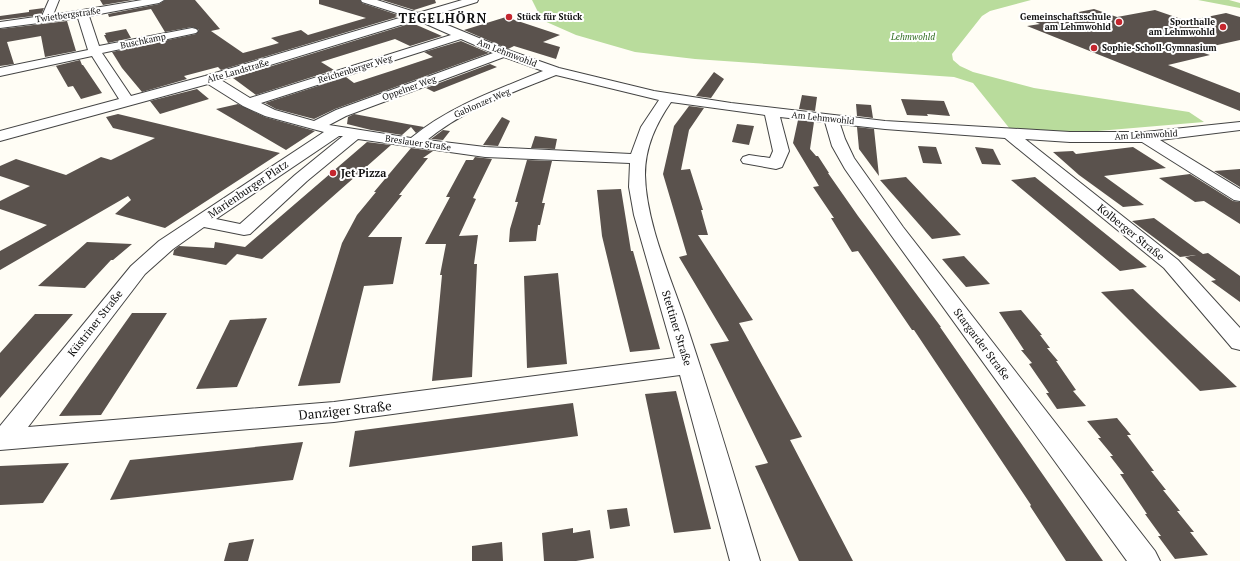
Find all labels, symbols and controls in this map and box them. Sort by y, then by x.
street label: Twietbergstraße [35,4,102,26]
district label: TEGELHÖRN [399,9,487,27]
place label: Stück für Stück [517,11,583,23]
place label: Gemeinschaftsschule am Lehmwohld [1020,11,1112,33]
marker: Stück für Stück [504,12,514,22]
place label: Sporthalle am Lehmwohld [1149,16,1216,38]
marker: Gemeinschaftsschule am Lehmwohld [1114,17,1124,27]
marker: Sporthalle am Lehmwohld [1218,22,1228,32]
street label: Buschkamp [119,30,167,52]
park label: Lehmwohld [890,31,935,43]
street label: Am Lehmwohld [475,36,539,70]
place label: Sophie-Scholl-Gymnasium [1102,42,1217,54]
marker: Sophie-Scholl-Gymnasium [1089,43,1099,53]
street label: Reichenberger Weg [316,52,394,86]
street label: Alte Landstraße [205,56,271,86]
street label: Oppelner Weg [380,73,438,103]
street label: Gablonzer Weg [452,85,512,121]
street label: Am Lehmwohld [791,109,855,127]
street label: Am Lehmwohld [1114,127,1178,143]
street label: Breslauer Straße [384,132,452,154]
street label: Marienburger Platz [205,157,291,221]
place label: Jet Pizza [341,166,386,180]
marker: Jet Pizza [328,168,338,178]
street label: Kolberger Straße [1095,201,1168,264]
street label: Küstriner Straße [65,286,126,359]
street label: Stettiner Straße [659,289,695,368]
street label: Stargarder Straße [950,305,1014,383]
street label: Danziger Straße [298,396,392,424]

